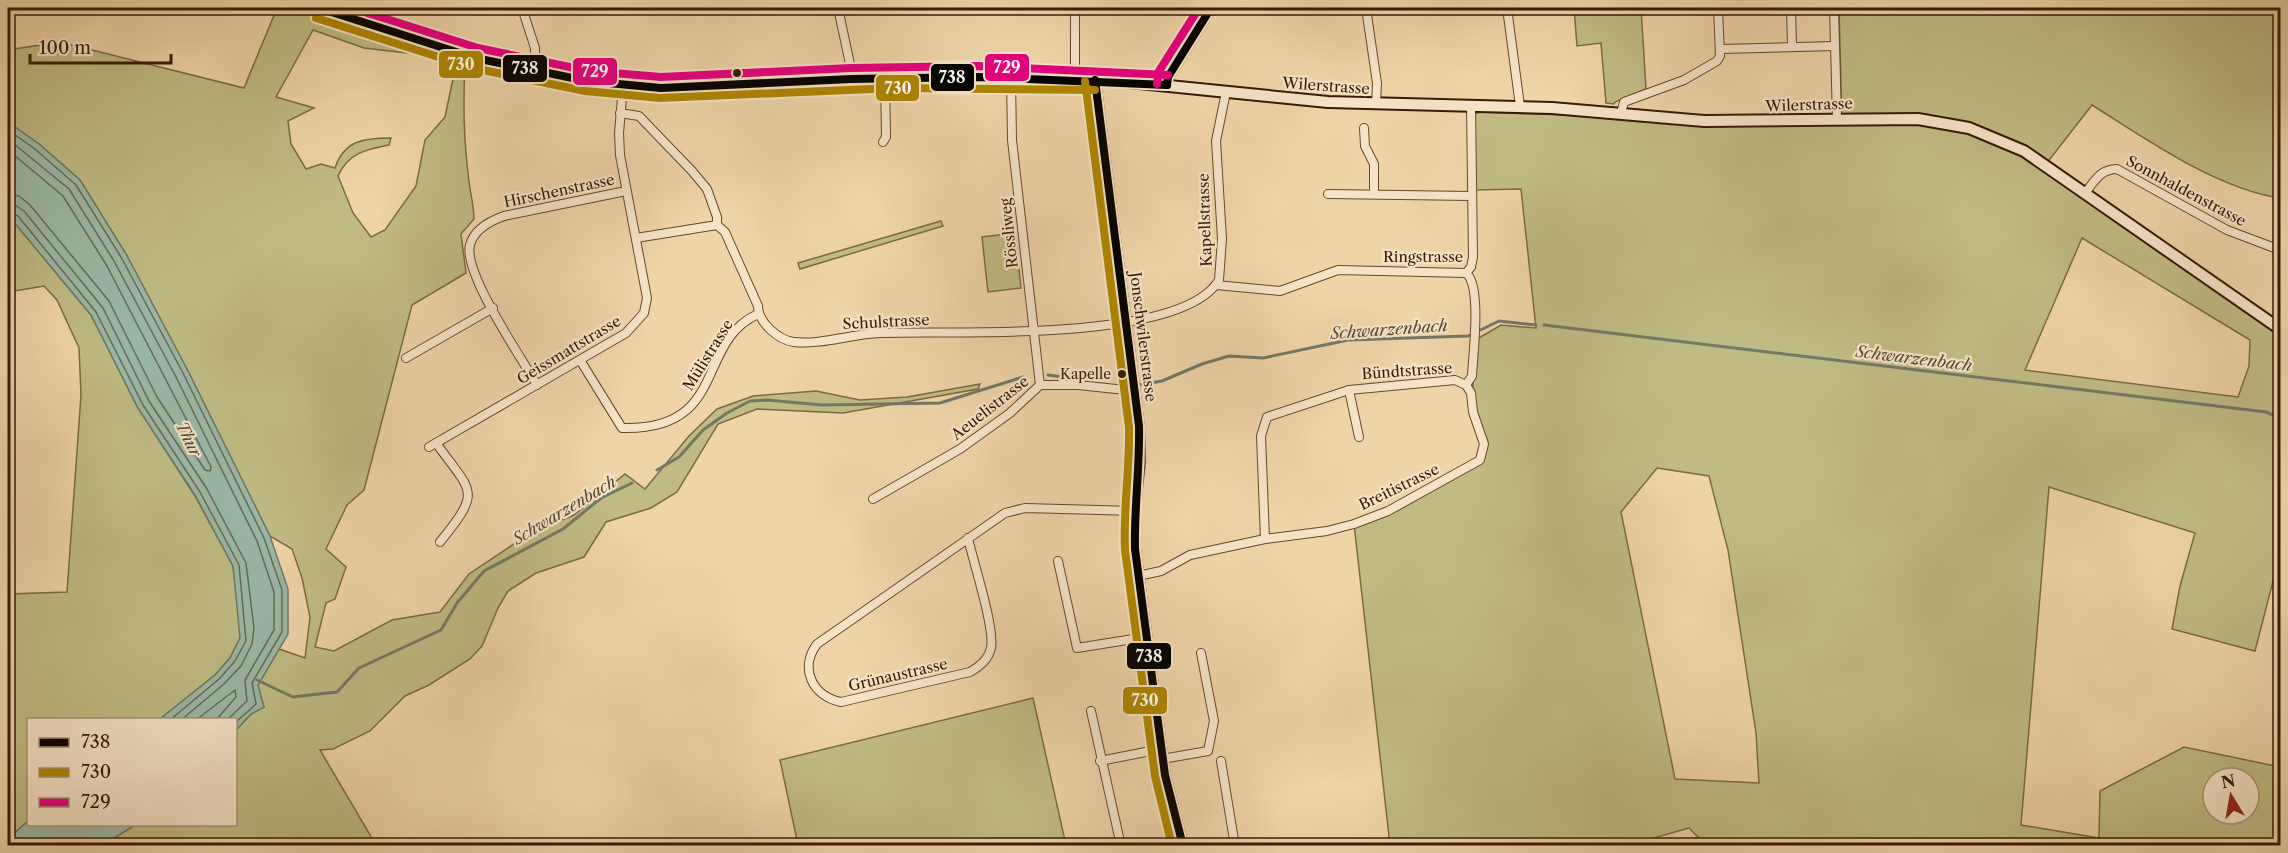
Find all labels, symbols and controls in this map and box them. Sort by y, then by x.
scale bar [30,27,171,65]
text: 100 m [39,37,91,59]
line badge: 730 [438,50,484,79]
line badge: 729 [984,53,1030,82]
text: 730 [447,54,475,74]
line badge: 738 [502,54,548,83]
line badge: 729 [572,57,618,86]
text: 729 [993,57,1021,77]
text: 738 [511,58,539,78]
text: 729 [581,61,609,81]
line badge: 738 [930,63,975,92]
unlabelled marker [731,67,743,79]
text: 738 [938,67,966,87]
street label: Wilerstrasse [1281,73,1370,98]
line badge: 730 [875,74,920,102]
text: 730 [884,78,912,98]
street label: Wilerstrasse [1764,93,1853,116]
street label: Sonnhaldenstrasse [2123,151,2249,230]
street label: Hirschenstrasse [502,170,616,212]
street label: Kapellstrasse [1193,173,1216,267]
street label: Rössliweg [995,197,1022,269]
street label: Ringstrasse [1383,247,1463,266]
street label: Jonschwilerstrasse [1126,269,1161,403]
street label: Schulstrasse [842,310,930,333]
street label: Geissmattstrasse [513,311,624,388]
water label: Schwarzenbach [1329,315,1448,343]
street label: Mülistrasse [678,316,737,394]
water label: Schwarzenbach [1854,341,1973,375]
street label: Bündtstrasse [1361,358,1453,383]
place label: Kapelle [1060,365,1111,383]
marker: Kapelle [1116,368,1128,380]
street label: Aeuelistrasse [946,371,1032,444]
water label: Thur [172,418,207,461]
street label: Breitistrasse [1356,459,1442,514]
water label: Schwarzenbach [508,471,619,549]
line badge: 738 [1126,642,1172,670]
text: 738 [1135,646,1163,666]
street label: Grünaustrasse [846,654,949,695]
line badge: 730 [1122,686,1168,715]
text: 730 [1131,690,1159,710]
legend [27,718,237,826]
text: 738 [81,731,110,753]
text: 730 [81,761,111,783]
north arrow [2201,766,2261,826]
text: N [2219,770,2237,792]
text: 729 [81,791,111,813]

